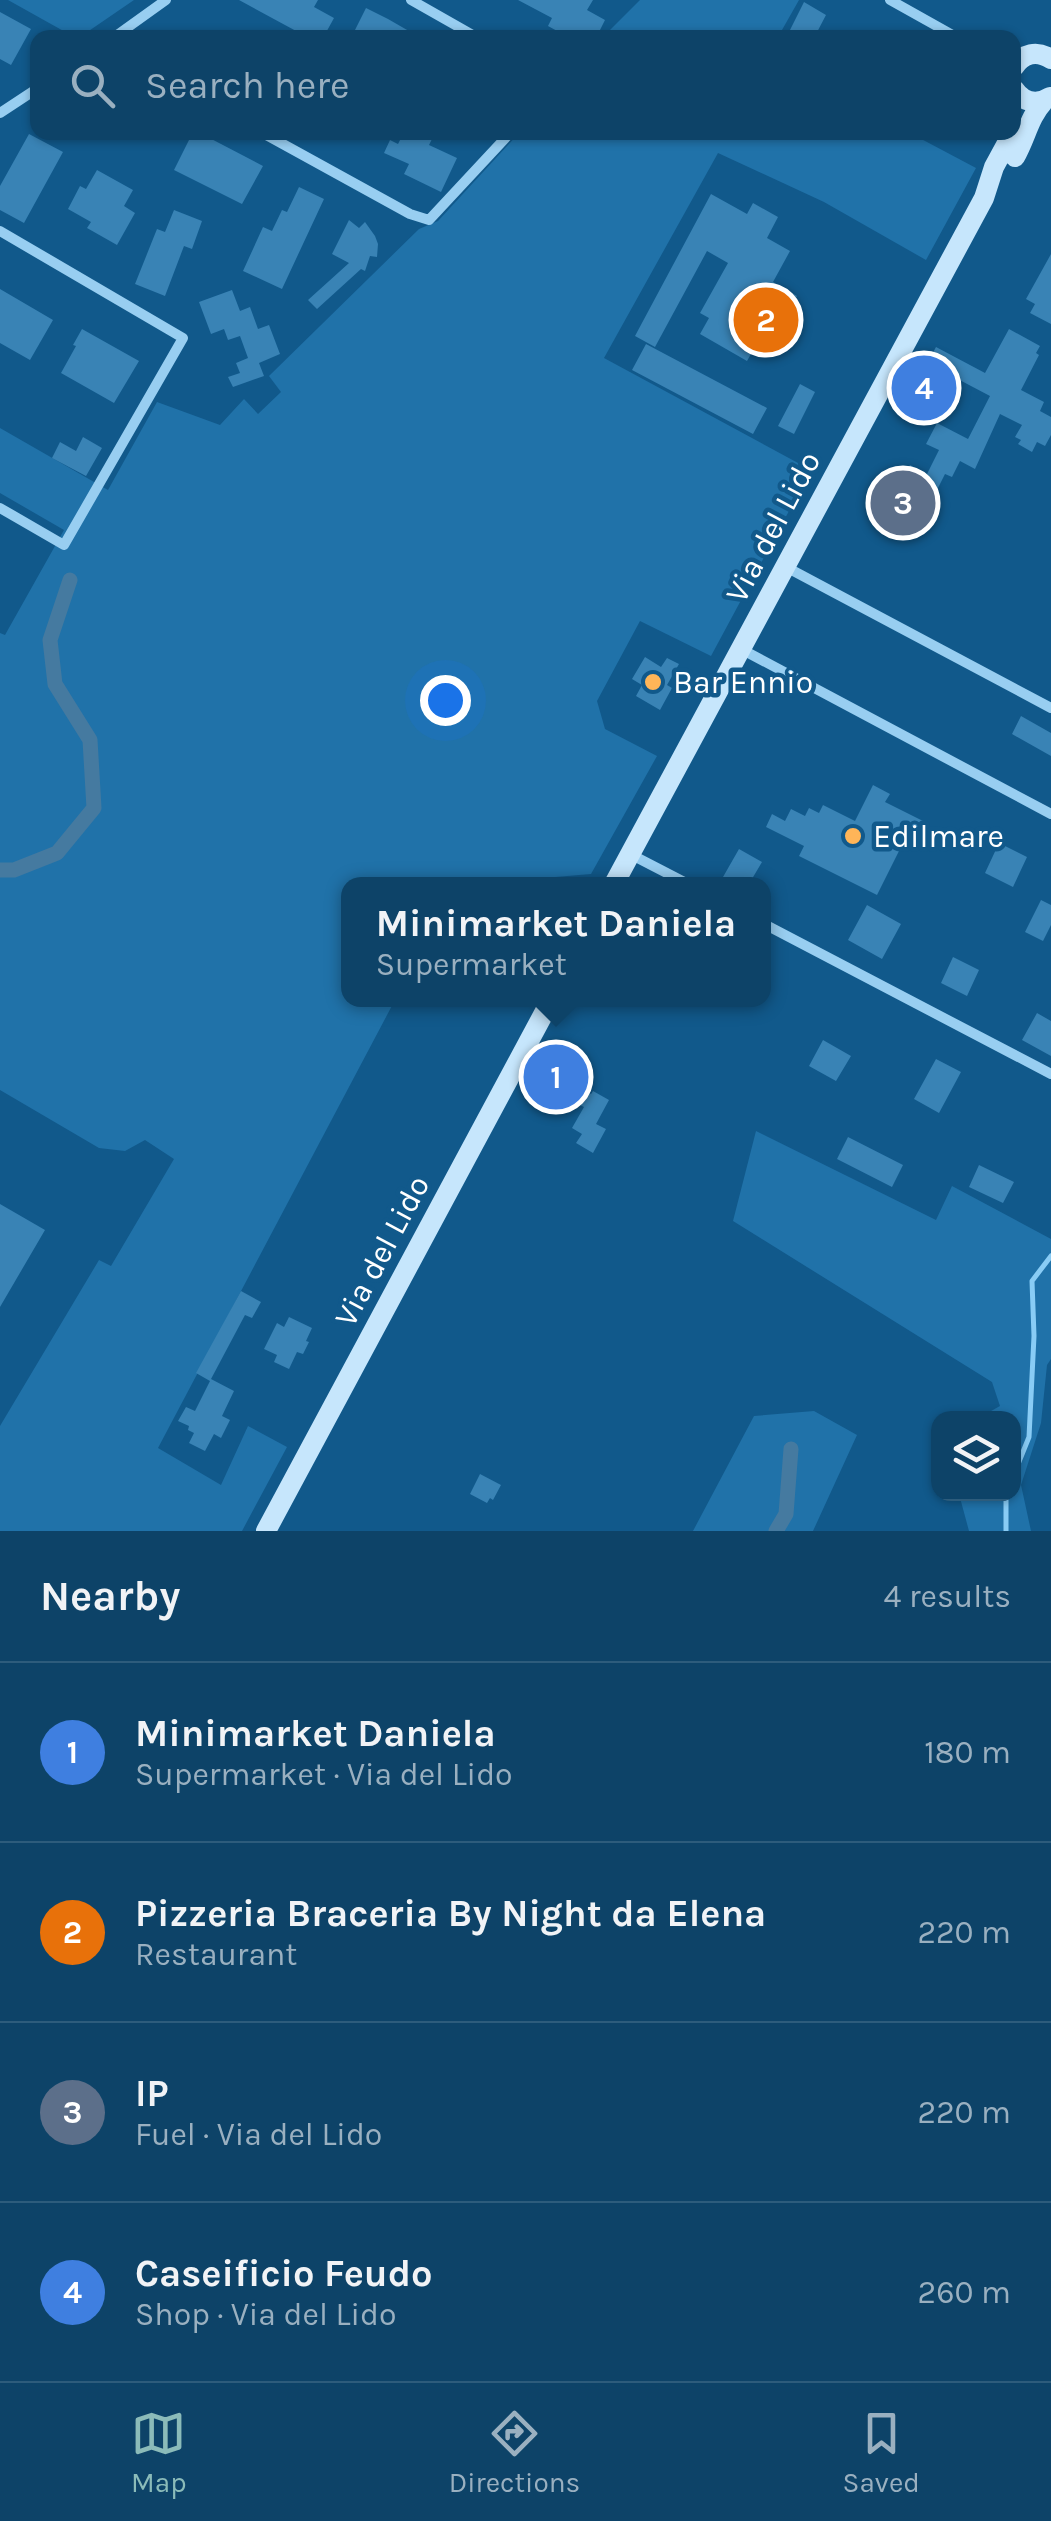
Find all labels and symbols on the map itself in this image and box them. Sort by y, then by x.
pin: 2 [734,282,798,358]
pin: 4 [892,350,956,426]
street label: Via del Lido [718,445,828,609]
pin: 3 [870,466,936,540]
place label: Bar Ennio [673,664,813,701]
marker: Bar Ennio [642,671,664,693]
your location [420,675,471,726]
place label: Edilmare [873,818,1004,855]
marker: Edilmare [842,825,864,847]
pin: 1 [524,1040,588,1114]
street label: Via del Lido [327,1169,437,1333]

